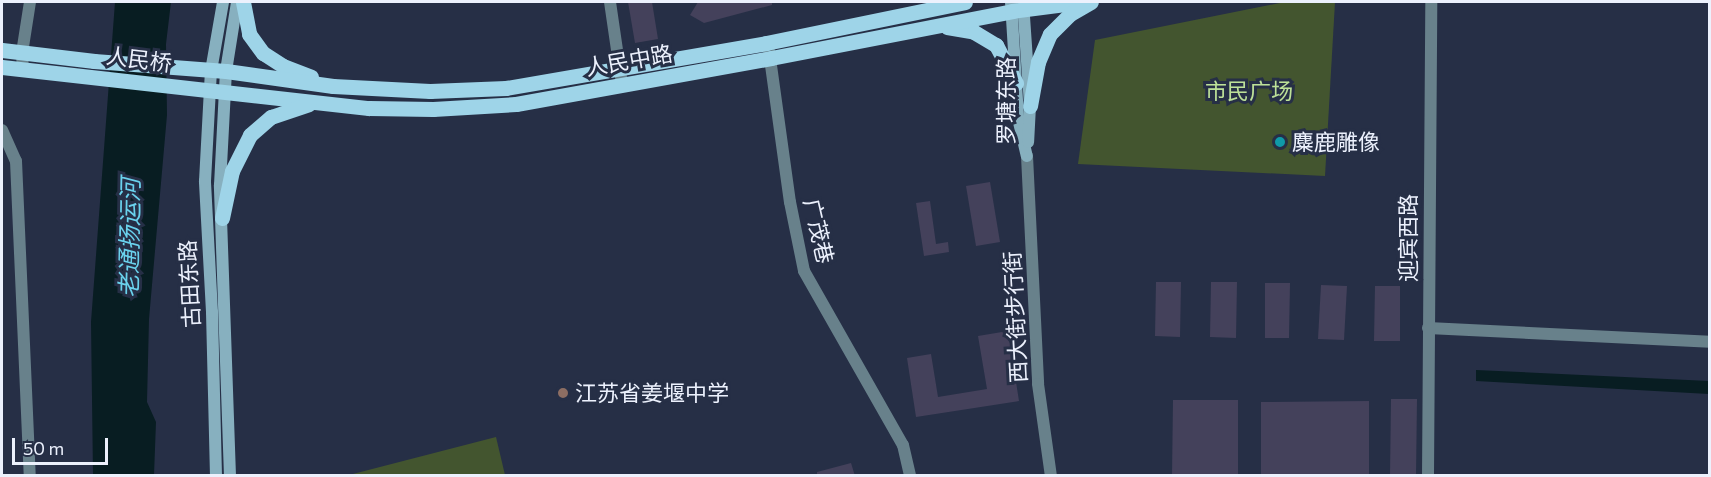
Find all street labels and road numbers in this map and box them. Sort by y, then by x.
street label: 人民中路 [583,39,675,81]
street label: 人民桥 [105,42,173,76]
street label: 罗塘东路 [993,57,1019,145]
street label: 迎宾西路 [1395,194,1421,282]
street label: 广茂巷 [799,196,839,266]
street label: 古田东路 [174,239,204,329]
street label: 西大街步行街 [998,250,1032,384]

